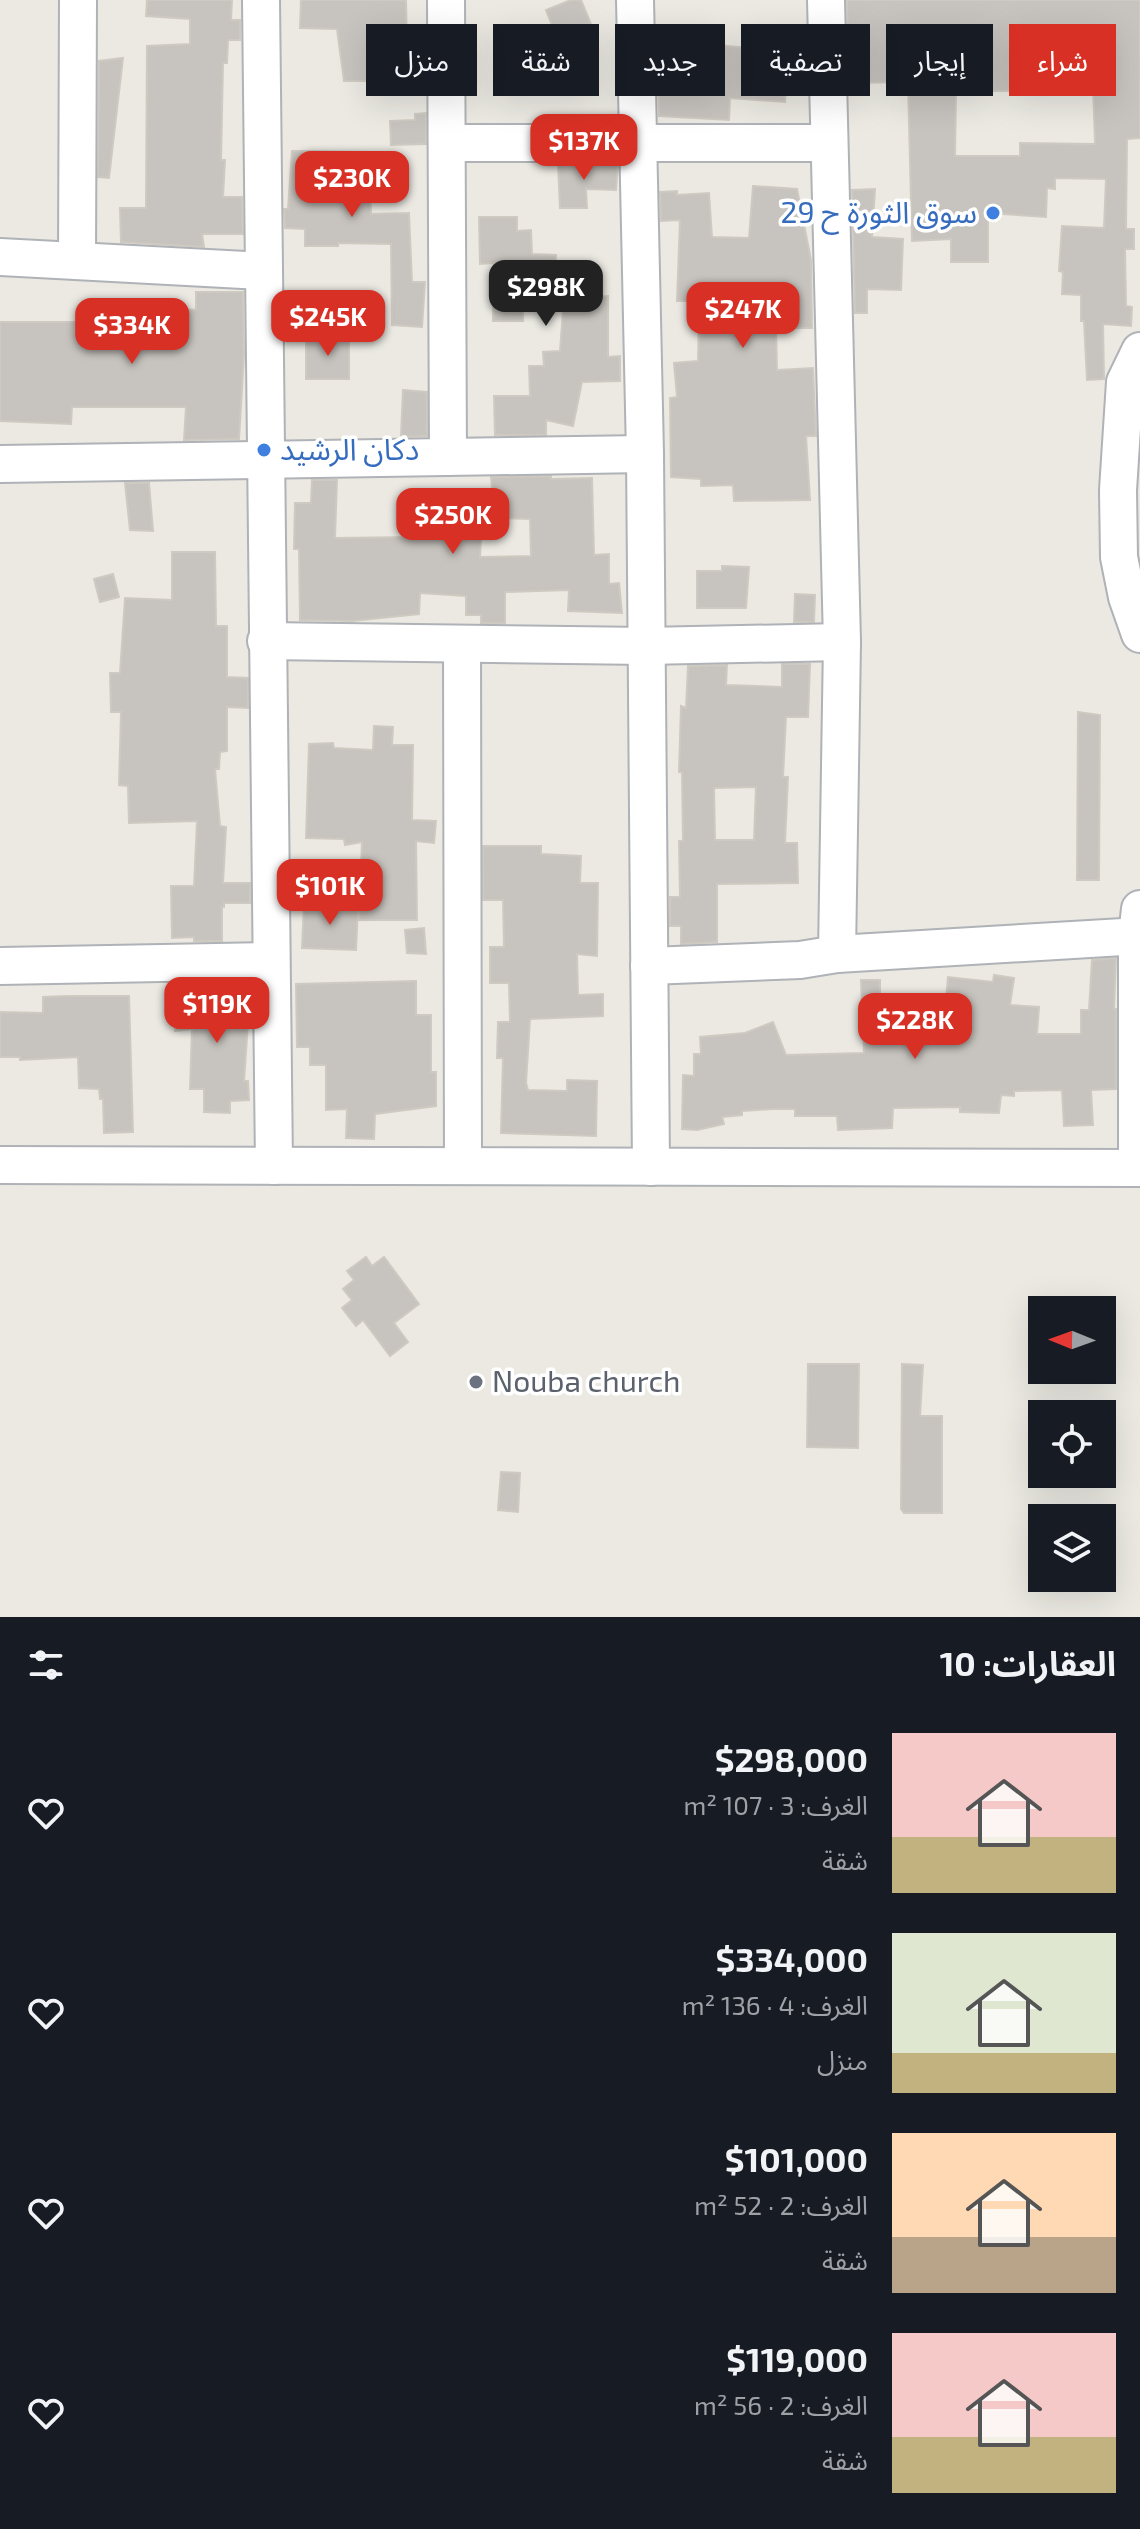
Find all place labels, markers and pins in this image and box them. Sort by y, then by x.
pin: $137K [528,114,640,182]
pin: $230K [296,151,408,219]
place label: سوق الثورة ح 29 [781,193,977,235]
marker: سوق الثورة ح 29 [984,204,1002,222]
pin: $298K [490,260,602,328]
pin: $247K [687,282,799,350]
pin: $245K [272,290,384,358]
pin: $334K [76,298,188,366]
place label: دكان الرشيد [280,430,419,467]
marker: دكان الرشيد [255,441,273,459]
pin: $250K [397,488,509,556]
pin: $101K [274,859,386,927]
pin: $119K [161,977,273,1045]
pin: $228K [859,993,971,1061]
place label: Nouba church [492,1362,681,1398]
marker: Nouba church [467,1373,485,1391]

